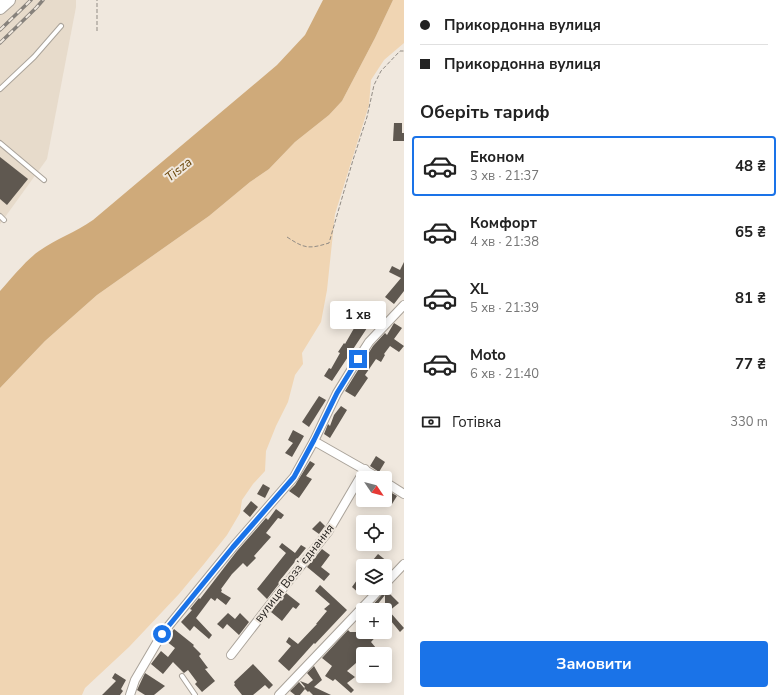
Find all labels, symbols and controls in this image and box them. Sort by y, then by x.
text: Прикордонна вулиця [444,15,601,35]
text: Прикордонна вулиця [444,54,601,74]
text: Оберіть тариф [420,100,550,124]
text: Економ [470,147,524,167]
icon: car [422,148,458,184]
water label: Tisza [161,153,196,186]
text: 48 ₴ [735,156,766,176]
text: 3 хв · 21:37 [470,167,539,185]
text: Комфорт [470,213,537,233]
icon: car [422,214,458,250]
text: 65 ₴ [735,222,766,242]
text: 4 хв · 21:38 [470,233,539,251]
text: XL [470,279,489,299]
icon: car [422,280,458,316]
text: 81 ₴ [735,288,766,308]
text: 5 хв · 21:39 [470,299,539,317]
callout: 1 хв [330,301,386,329]
text: 1 хв [345,306,371,324]
text: Moto [470,345,506,365]
icon: car [422,346,458,382]
route end [349,350,367,368]
text: 77 ₴ [735,354,766,374]
text: 6 хв · 21:40 [470,365,539,383]
icon: cash [420,411,442,433]
text: Готівка [452,412,501,432]
text: 330 m [730,413,768,431]
north arrow [356,471,392,507]
map controls [356,471,392,683]
button: locate [356,515,392,551]
street label: вулиця Воззʼєднання [250,520,338,626]
button: layers [356,559,392,595]
button: + [356,603,392,639]
route start [153,625,171,643]
button: Замовити [420,641,768,687]
button: − [356,647,392,683]

